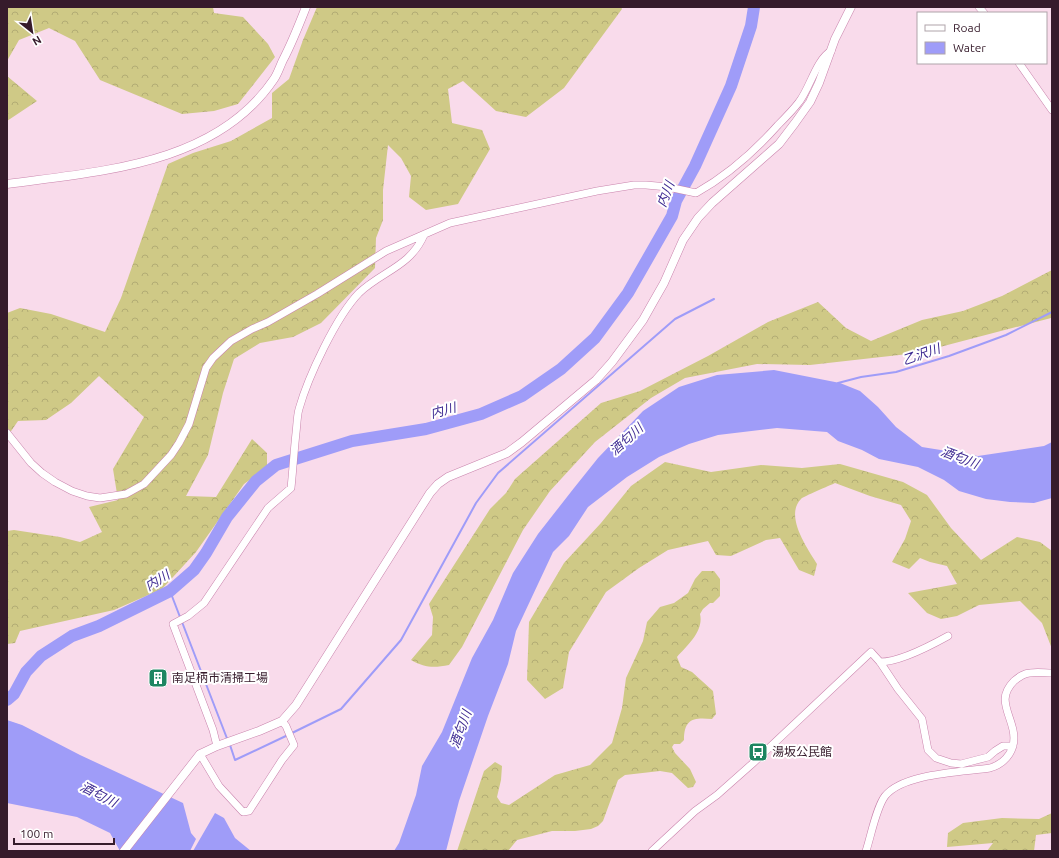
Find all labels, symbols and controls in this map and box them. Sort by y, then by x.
north arrow [12,12,52,52]
legend [917,12,1047,64]
text: Road [953,21,981,34]
text: N [30,33,44,48]
text: Water [953,41,986,54]
water label: 内川 [654,177,677,209]
water label: 乙沢川 [900,340,944,367]
water label: 内川 [429,399,459,420]
water label: 酒匂川 [607,419,647,457]
water label: 酒匂川 [939,443,983,471]
water label: 内川 [142,566,173,593]
building icon: 南足柄市清掃工場 [147,667,169,689]
place label: 南足柄市清掃工場 [172,671,268,684]
water label: 酒匂川 [447,706,474,750]
bus stop icon: 湯坂公民館 [747,741,769,763]
place label: 湯坂公民館 [772,745,832,758]
water label: 酒匂川 [78,779,121,810]
scale bar [14,820,114,846]
text: 100 m [20,827,53,840]

